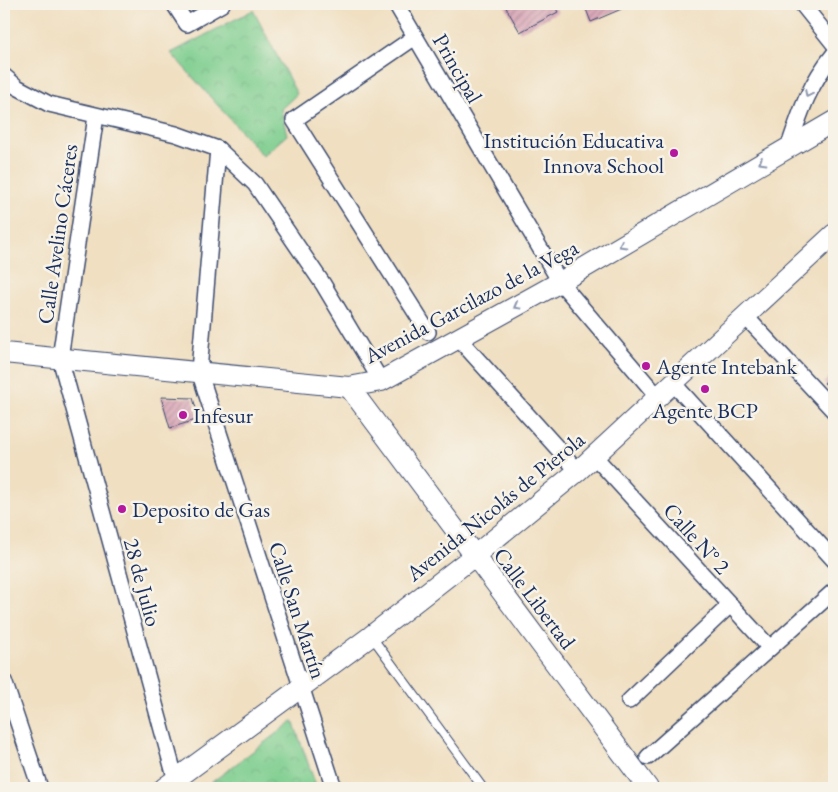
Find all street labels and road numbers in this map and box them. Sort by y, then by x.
street label: Principal [426,28,489,108]
street label: Calle Avelino Cáceres [31,142,84,326]
street label: Avenida Garcilazo de la Vega [358,233,584,371]
street label: Avenida Nicolás de Pierola [399,425,591,588]
street label: Calle N° 2 [657,496,737,581]
street label: 28 de Julio [117,535,168,630]
street label: Calle San Martín [262,538,333,683]
street label: Calle Libertad [487,542,583,656]

